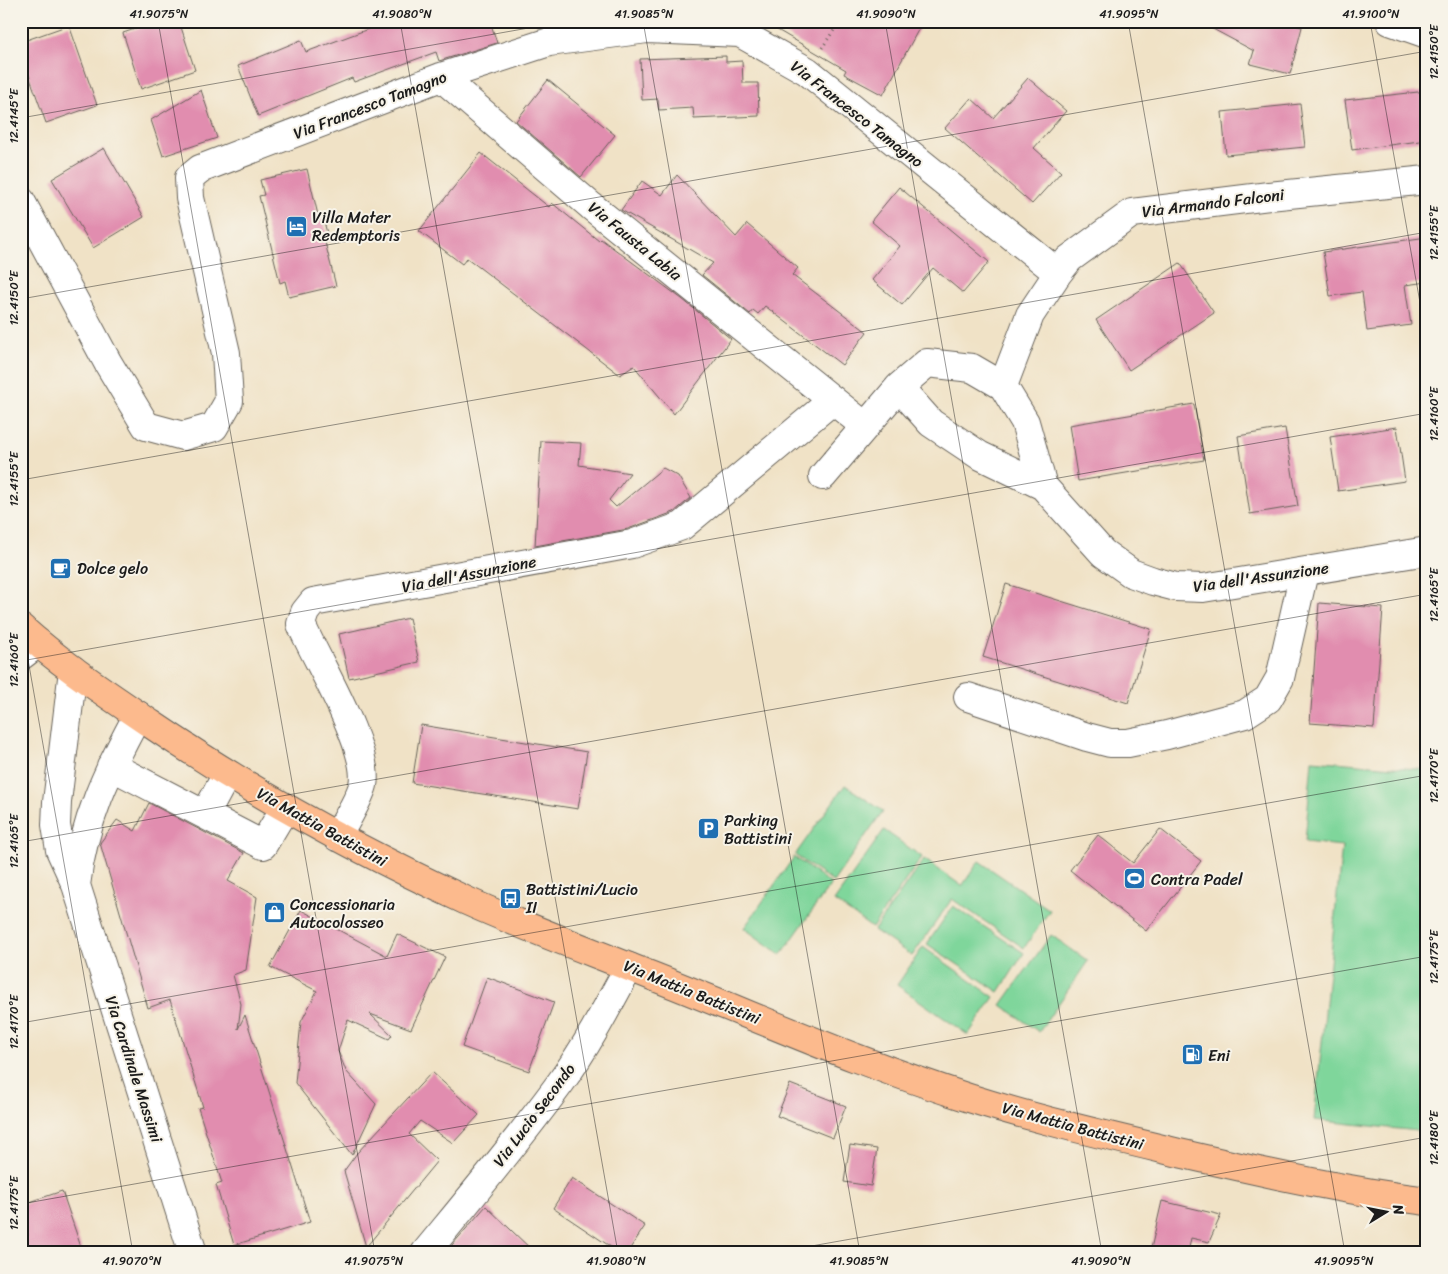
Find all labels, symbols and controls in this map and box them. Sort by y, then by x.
text: 41.9075°N [130,3,189,25]
text: 41.9080°N [372,3,432,25]
text: 41.9085°N [614,3,674,25]
text: 41.9090°N [856,3,916,25]
text: 41.9095°N [1099,3,1159,25]
text: 41.9100°N [1342,3,1400,25]
text: 12.4150°E [1423,23,1445,80]
street label: Via Francesco Tamagno [784,53,930,175]
street label: Via Francesco Tamagno [289,62,451,148]
text: 12.4145°E [3,87,25,143]
street label: Via Armando Falconi [1140,180,1286,226]
street label: Via Fausta Labia [581,194,689,289]
place label: Villa Mater Redemptoris [312,203,400,250]
text: 12.4155°E [1423,204,1445,260]
hotel icon: Villa Mater Redemptoris [284,214,308,238]
text: 12.4150°E [3,269,25,326]
text: 12.4160°E [1423,385,1445,441]
text: 12.4155°E [3,450,25,506]
street label: Via dell'Assunzione [399,547,539,601]
street label: Via dell'Assunzione [1191,553,1331,601]
place label: Dolce gelo [77,554,148,583]
cafe icon: Dolce gelo [49,556,73,580]
text: 12.4165°E [1423,567,1445,622]
text: 12.4160°E [3,631,25,687]
text: 12.4170°E [1423,747,1445,803]
street label: Via Mattia Battistini [251,779,393,875]
place label: Parking Battistini [724,806,792,853]
text: 12.4165°E [3,813,25,868]
parking icon: Parking Battistini [696,817,720,841]
place label: Contra Padel [1151,865,1243,894]
sports icon: Contra Padel [1123,867,1147,891]
place label: Battistini/Lucio II [525,875,638,922]
bus stop icon: Battistini/Lucio II [498,886,522,910]
place label: Concessionaria Autocolosseo [289,890,395,937]
shop icon: Concessionaria Autocolosseo [262,901,286,925]
text: 12.4175°E [1423,928,1445,984]
street label: Via Mattia Battistini [619,951,765,1033]
street label: Via Cardinale Massimi [97,992,172,1147]
text: 12.4170°E [3,993,25,1049]
place label: Eni [1208,1041,1231,1070]
fuel station icon: Eni [1180,1043,1204,1067]
street label: Via Lucio Secondo [485,1057,583,1173]
street label: Via Mattia Battistini [999,1093,1148,1159]
text: 12.4180°E [1423,1109,1445,1165]
text: 12.4175°E [3,1174,25,1230]
north arrow [1360,1186,1410,1236]
text: N [1385,1202,1412,1217]
text: 41.9070°N [102,1250,162,1272]
text: 41.9075°N [345,1250,404,1272]
text: 41.9080°N [586,1250,646,1272]
text: 41.9085°N [829,1250,889,1272]
text: 41.9090°N [1071,1250,1131,1272]
text: 41.9095°N [1314,1250,1374,1272]

